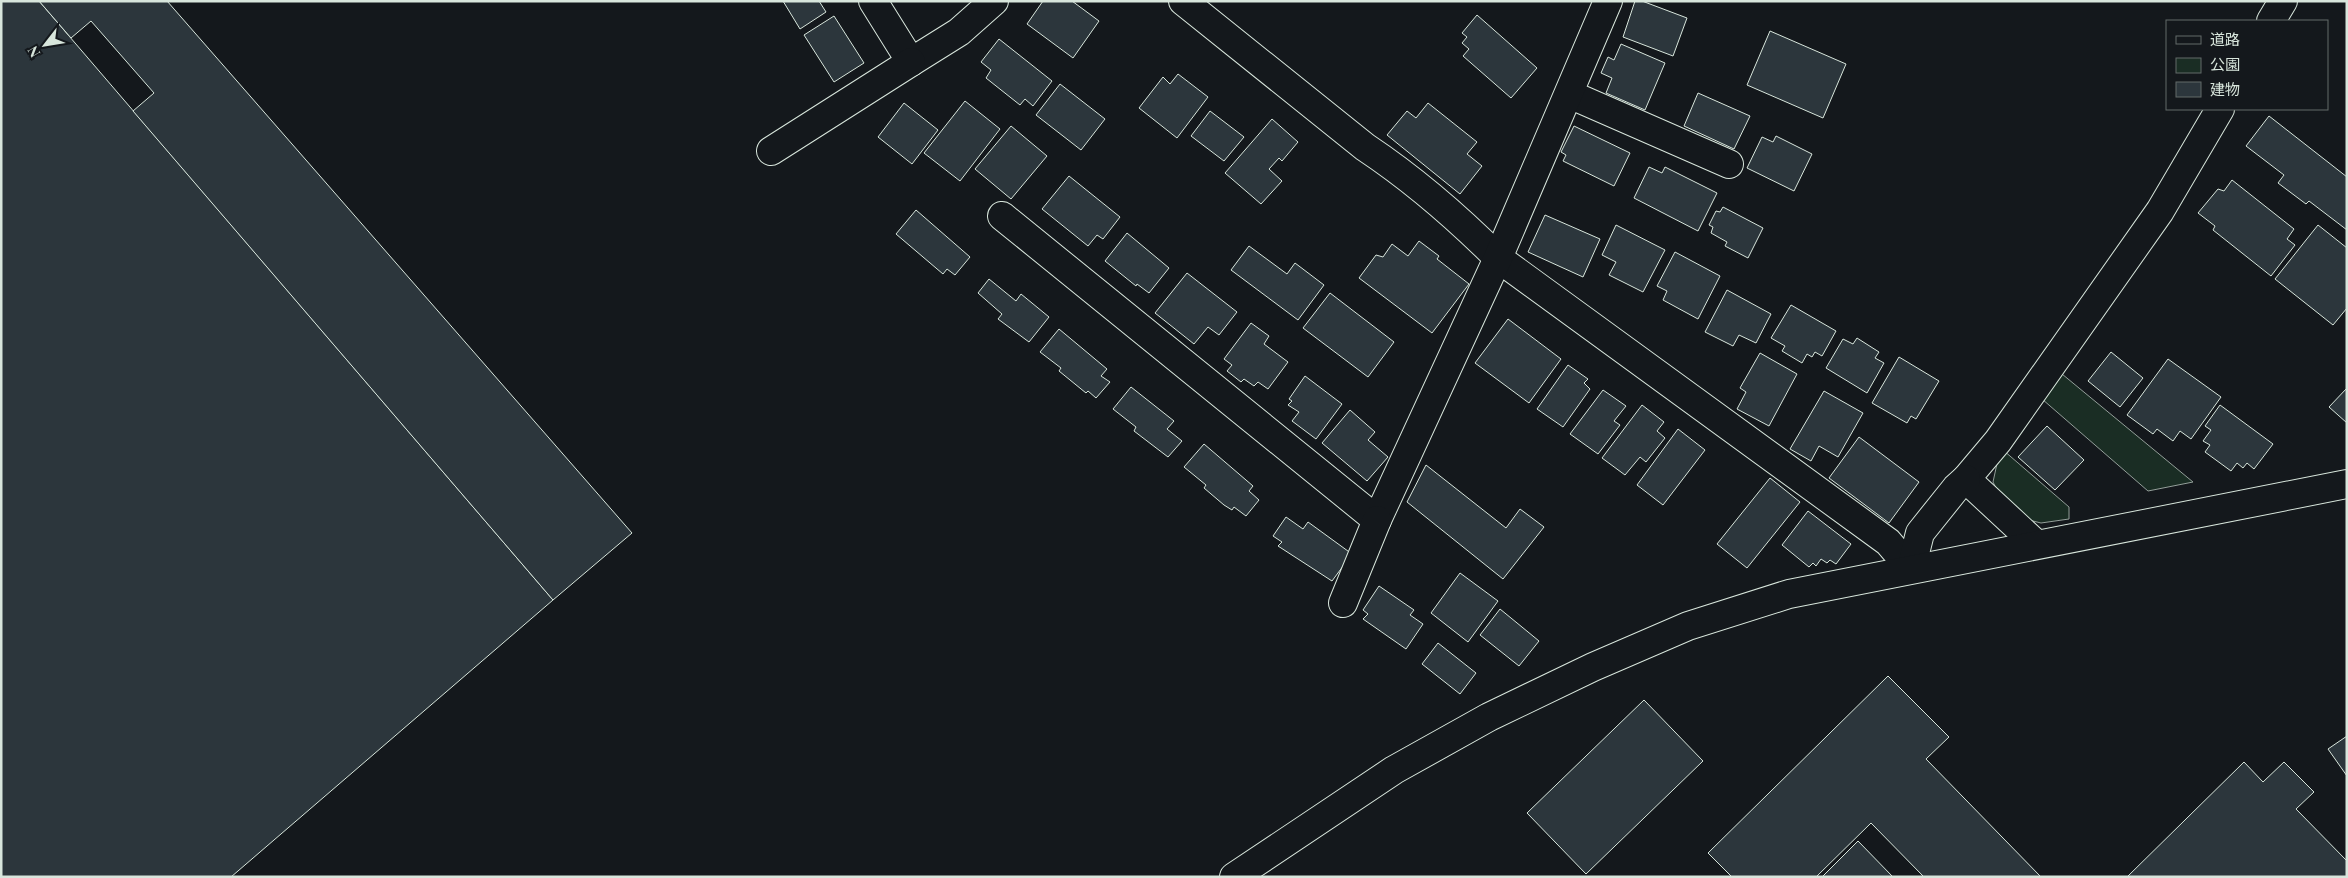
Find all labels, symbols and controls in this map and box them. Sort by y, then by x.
north arrow [20,20,70,70]
legend [2166,20,2328,110]
text: 道路 [2210,29,2240,49]
text: N [23,43,44,61]
text: 公園 [2210,54,2240,74]
text: 建物 [2210,79,2240,99]

